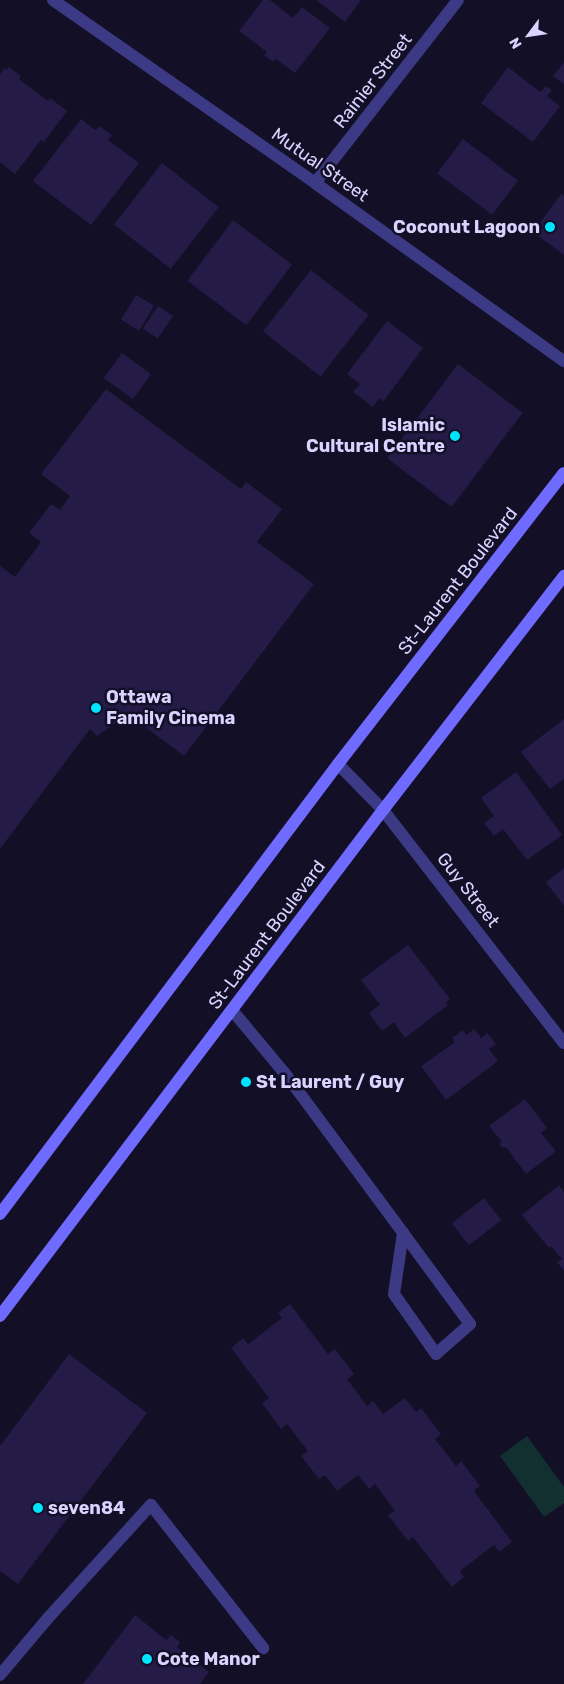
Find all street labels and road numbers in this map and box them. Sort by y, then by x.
street label: Rainier Street [329,29,417,133]
street label: Mutual Street [267,124,373,206]
street label: St-Laurent Boulevard [394,503,522,659]
street label: Guy Street [432,848,504,932]
street label: St-Laurent Boulevard [204,856,330,1014]

